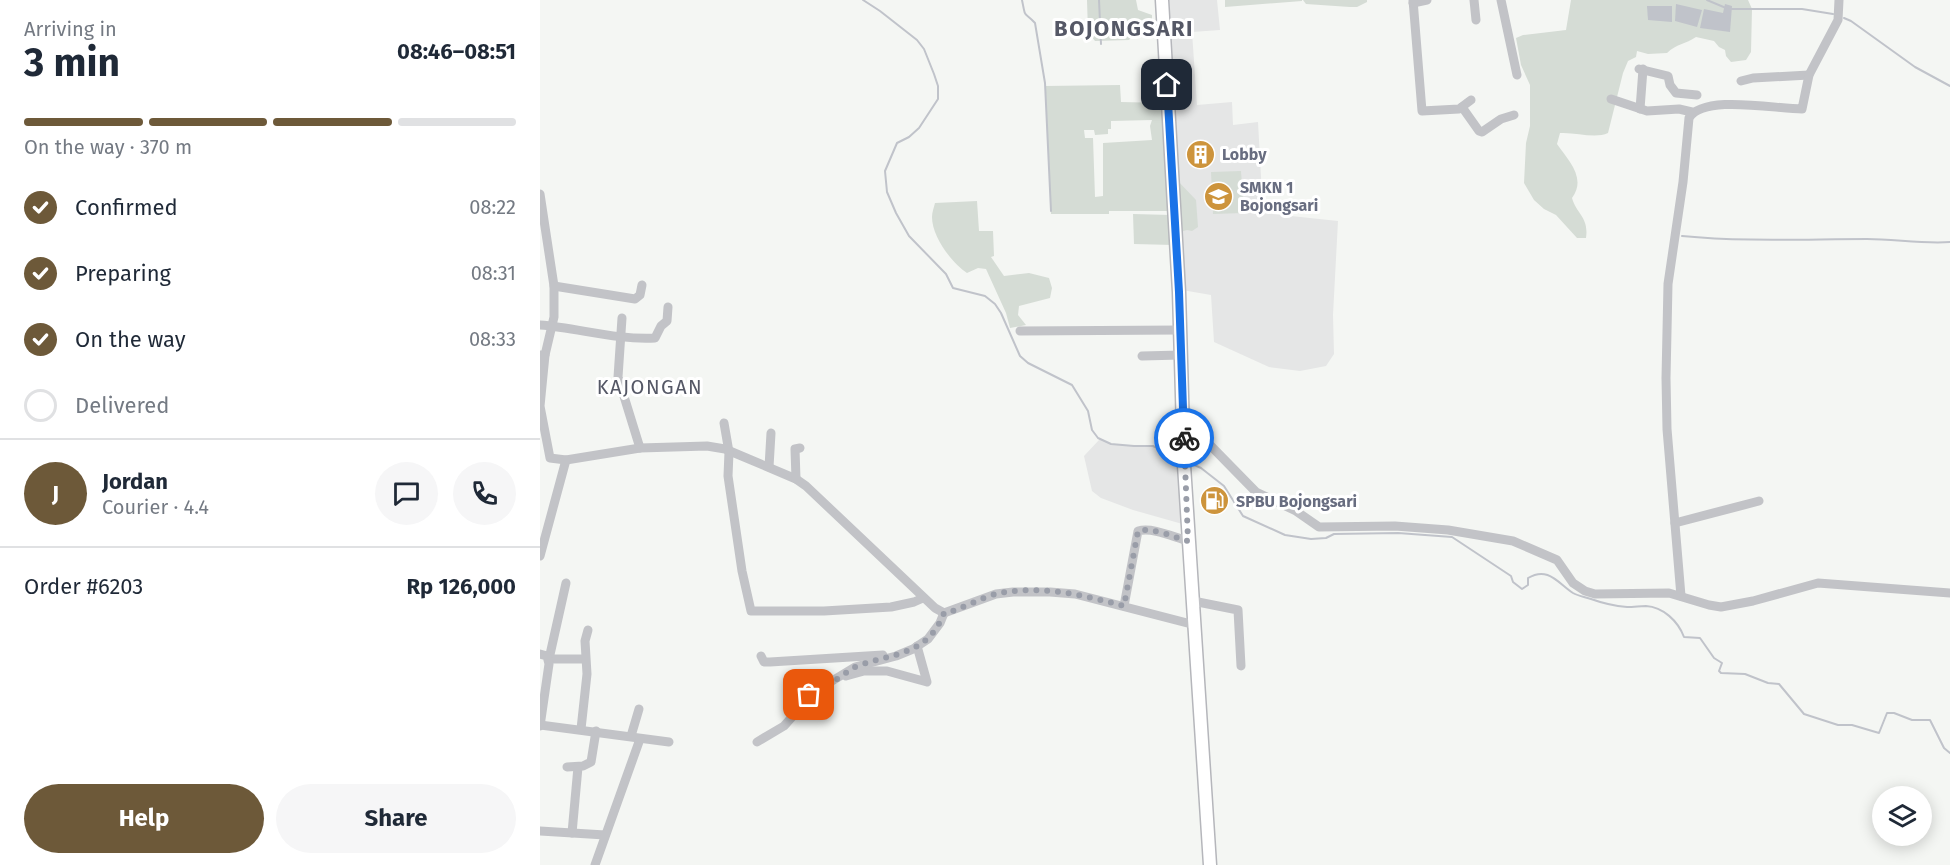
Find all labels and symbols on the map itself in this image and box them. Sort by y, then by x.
district label: BOJONGSARI [1054,15,1194,42]
pin [1141,59,1192,110]
building icon: Lobby [1185,138,1217,170]
place label: Lobby [1222,145,1267,164]
place label: SMKN 1 Bojongsari [1240,178,1318,215]
school or university icon: SMKN 1 Bojongsari [1203,180,1235,212]
district label: KAJONGAN [597,375,703,399]
courier [1154,408,1214,468]
fuel station icon: SPBU Bojongsari [1199,485,1231,517]
place label: SPBU Bojongsari [1236,492,1357,511]
pin [783,669,834,720]

